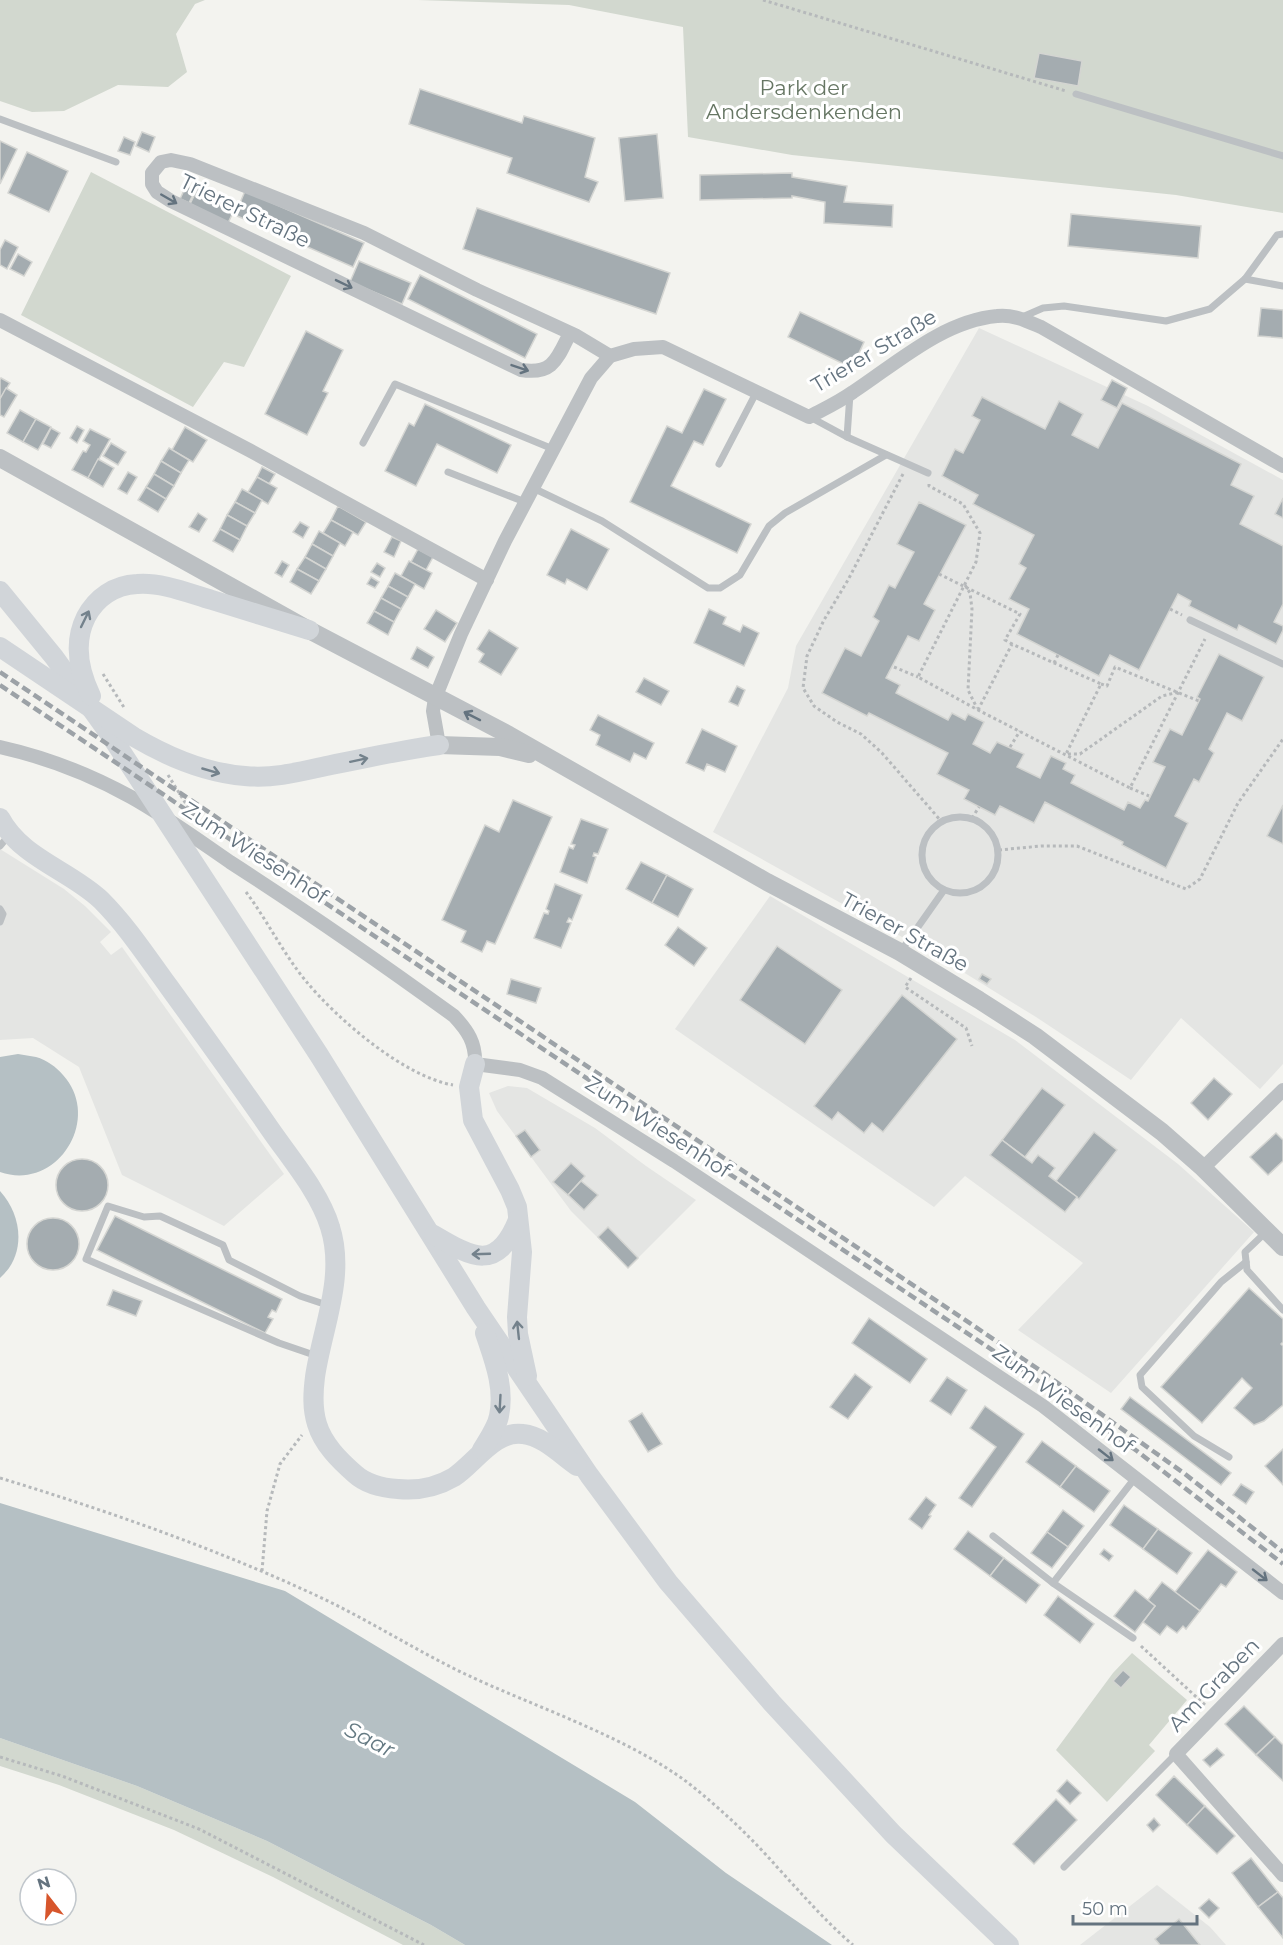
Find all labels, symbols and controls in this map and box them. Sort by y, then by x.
park label: Park der Andersdenkenden [706,75,902,124]
street label: Trierer Straße [176,168,314,253]
one-way arrow [160,193,177,205]
one-way arrow [334,279,352,291]
street label: Trierer Straße [807,303,941,398]
one-way arrow [510,364,528,375]
one-way arrow [80,611,92,629]
one-way arrow [464,710,481,722]
one-way arrow [349,753,368,765]
one-way arrow [201,766,220,777]
street label: Zum Wiesenhof [178,796,333,909]
street label: Trierer Straße [837,886,973,977]
street label: Zum Wiesenhof [581,1070,736,1183]
one-way arrow [472,1249,491,1260]
one-way arrow [513,1320,524,1340]
street label: Zum Wiesenhof [988,1339,1139,1459]
one-way arrow [494,1394,505,1414]
one-way arrow [1097,1449,1113,1462]
one-way arrow [1251,1568,1267,1581]
street label: Am Graben [1163,1633,1264,1737]
water label: Saar [340,1716,400,1764]
north arrow [18,1867,78,1927]
text: N [35,1872,53,1894]
scale bar [1073,1888,1198,1926]
text: 50 m [1082,1898,1128,1920]

